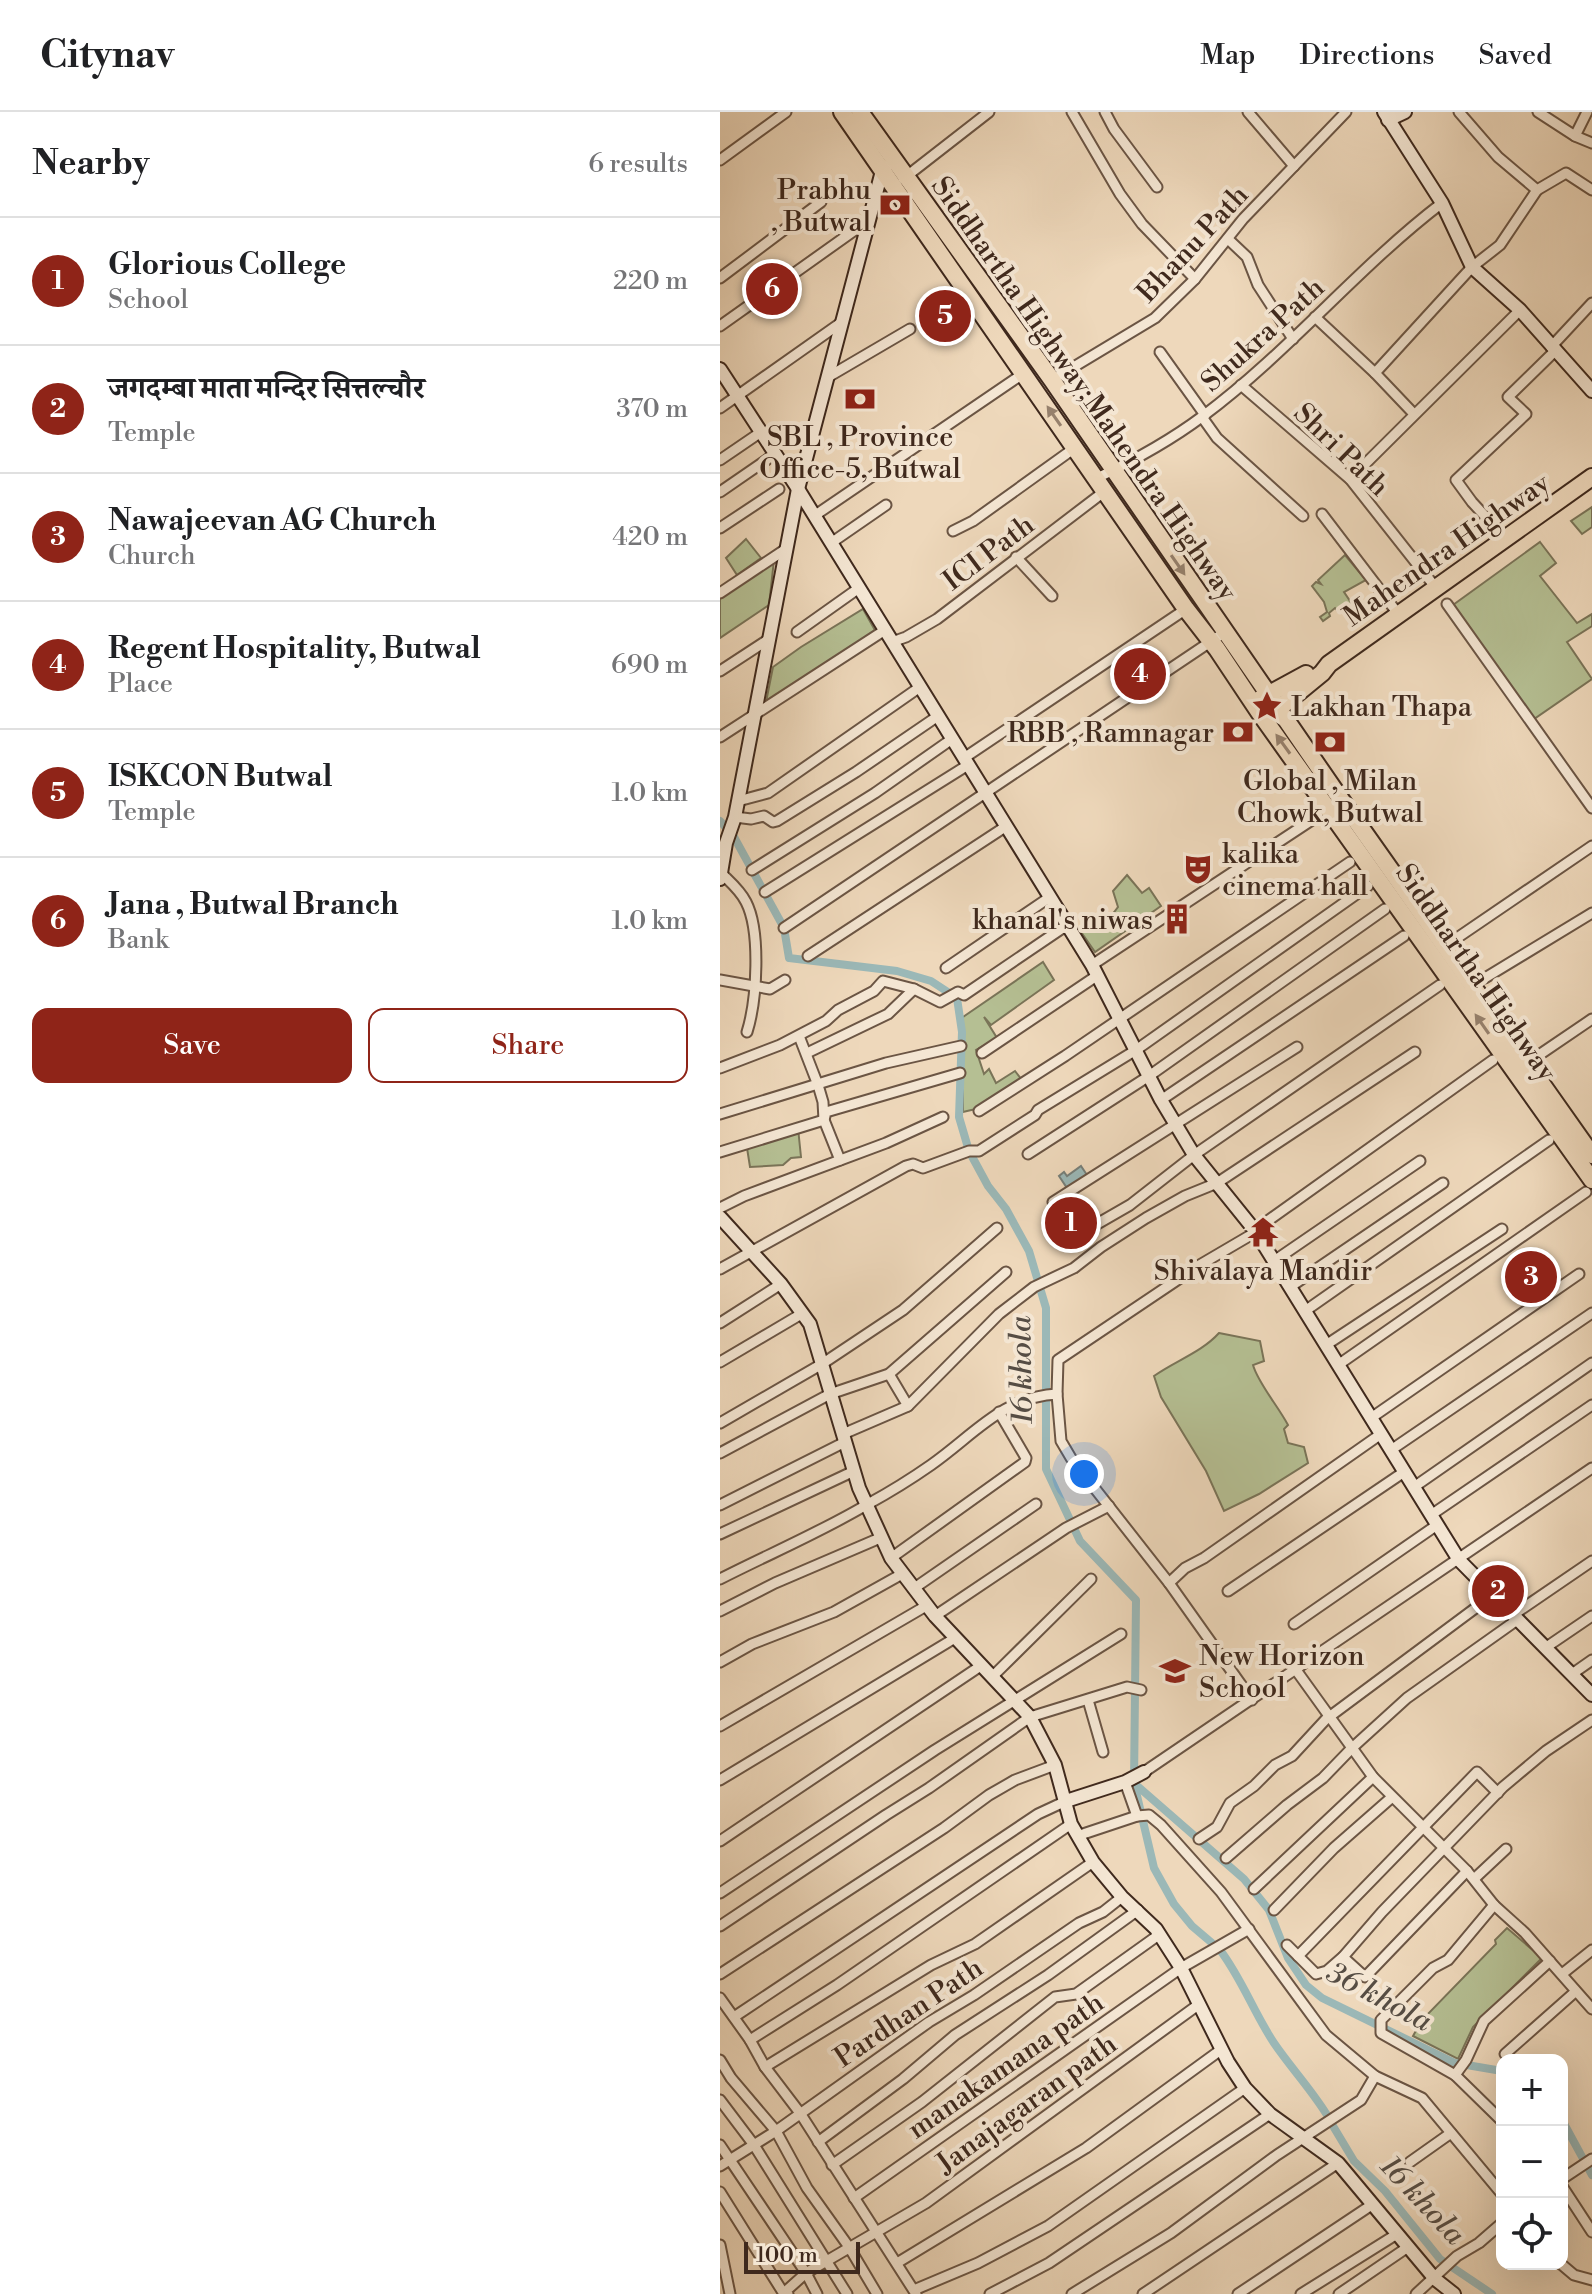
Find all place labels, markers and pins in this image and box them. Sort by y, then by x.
place label: Prabhu , Butwal [771,173,871,240]
bank icon: Prabhu , Butwal [878,188,912,222]
pin: 6 [746,259,798,319]
pin: 5 [919,286,971,346]
bank icon: SBL , Province Office-5, Butwal [843,382,877,416]
place label: SBL , Province Office-5, Butwal [759,420,961,487]
pin: 4 [1114,644,1166,704]
place icon: Lakhan Thapa [1250,689,1284,723]
place label: Lakhan Thapa [1291,690,1473,725]
bank icon: RBB , Ramnagar [1221,715,1255,749]
place label: RBB , Ramnagar [1007,716,1214,751]
bank icon: Global , Milan Chowk, Butwal [1313,725,1347,759]
place label: Global , Milan Chowk, Butwal [1237,764,1423,831]
place label: kalika cinema hall [1222,837,1368,904]
theatre icon: kalika cinema hall [1181,852,1215,886]
building icon: khanal's niwas [1160,902,1194,936]
place label: khanal's niwas [972,903,1153,938]
pin: 1 [1045,1193,1097,1253]
temple icon: Shivalaya Mandir [1246,1215,1280,1249]
pin: 3 [1505,1247,1557,1307]
place label: Shivalaya Mandir [1154,1254,1372,1289]
pin: 2 [1472,1561,1524,1621]
place label: New Horizon School [1199,1639,1365,1706]
school or university icon: New Horizon School [1158,1654,1192,1688]

